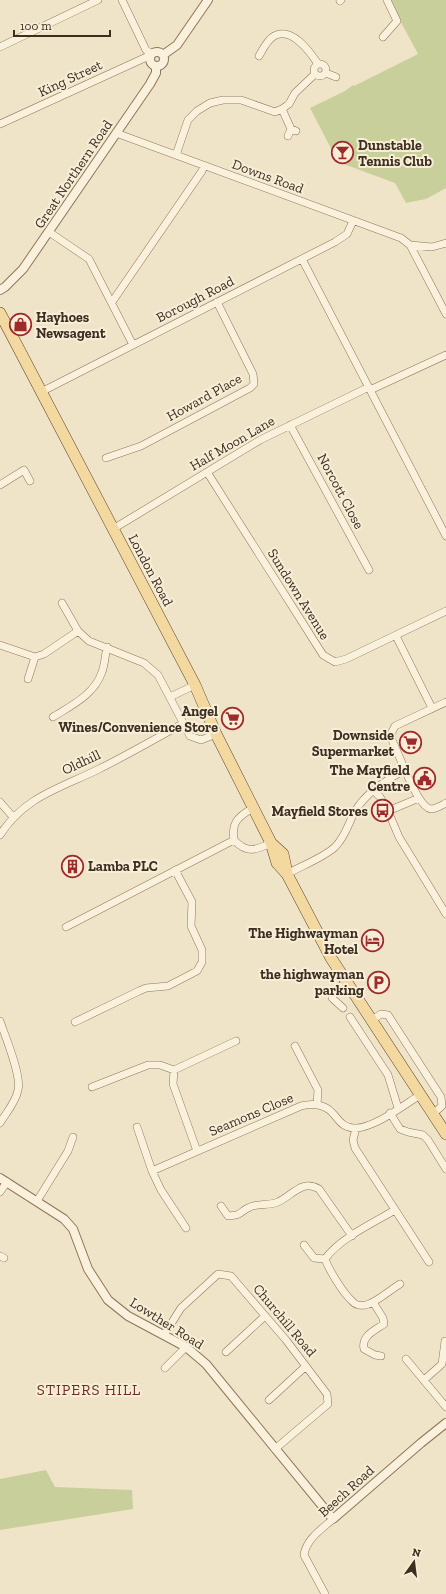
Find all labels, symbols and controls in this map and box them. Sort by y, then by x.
scale bar [14,12,110,38]
text: 100 m [20,19,52,33]
street label: King Street [36,56,106,101]
street label: Great Northern Road [31,117,116,232]
place label: Dunstable Tennis Club [358,137,432,170]
bar icon: Dunstable Tennis Club [329,140,355,166]
street label: Downs Road [230,156,306,197]
street label: Borough Road [153,272,237,326]
place label: Hayhoes Newsagent [36,309,106,342]
shop icon: Hayhoes Newsagent [7,312,33,338]
street label: Howard Place [164,370,245,425]
street label: Half Moon Lane [187,412,278,475]
street label: Norcott Close [314,451,368,532]
street label: London Road [125,531,177,609]
street label: Sundown Avenue [264,546,334,643]
place label: Angel Wines/Convenience Store [58,703,218,736]
supermarket icon: Angel Wines/Convenience Store [220,706,246,732]
place label: Downside Supermarket [312,727,394,760]
supermarket icon: Downside Supermarket [397,730,423,756]
street label: Oldhill [59,746,103,779]
place label: The Mayfield Centre [330,762,410,795]
public building icon: The Mayfield Centre [412,765,438,791]
bus stop icon: Mayfield Stores [370,798,396,824]
place label: Mayfield Stores [272,803,369,820]
building icon: Lamba PLC [60,853,86,879]
place label: Lamba PLC [88,858,158,875]
place label: The Highwayman Hotel [248,925,359,958]
hotel icon: The Highwayman Hotel [360,928,386,954]
place label: the highwayman parking [260,966,365,999]
parking icon: the highwayman parking [366,969,392,995]
street label: Seamons Close [206,1089,296,1140]
street label: Churchill Road [249,1281,320,1360]
street label: Lowther Road [127,1294,207,1353]
district label: STIPERS HILL [37,1381,141,1399]
street label: Beech Road [315,1462,378,1521]
north arrow [394,1542,434,1582]
text: N [411,1545,423,1560]

